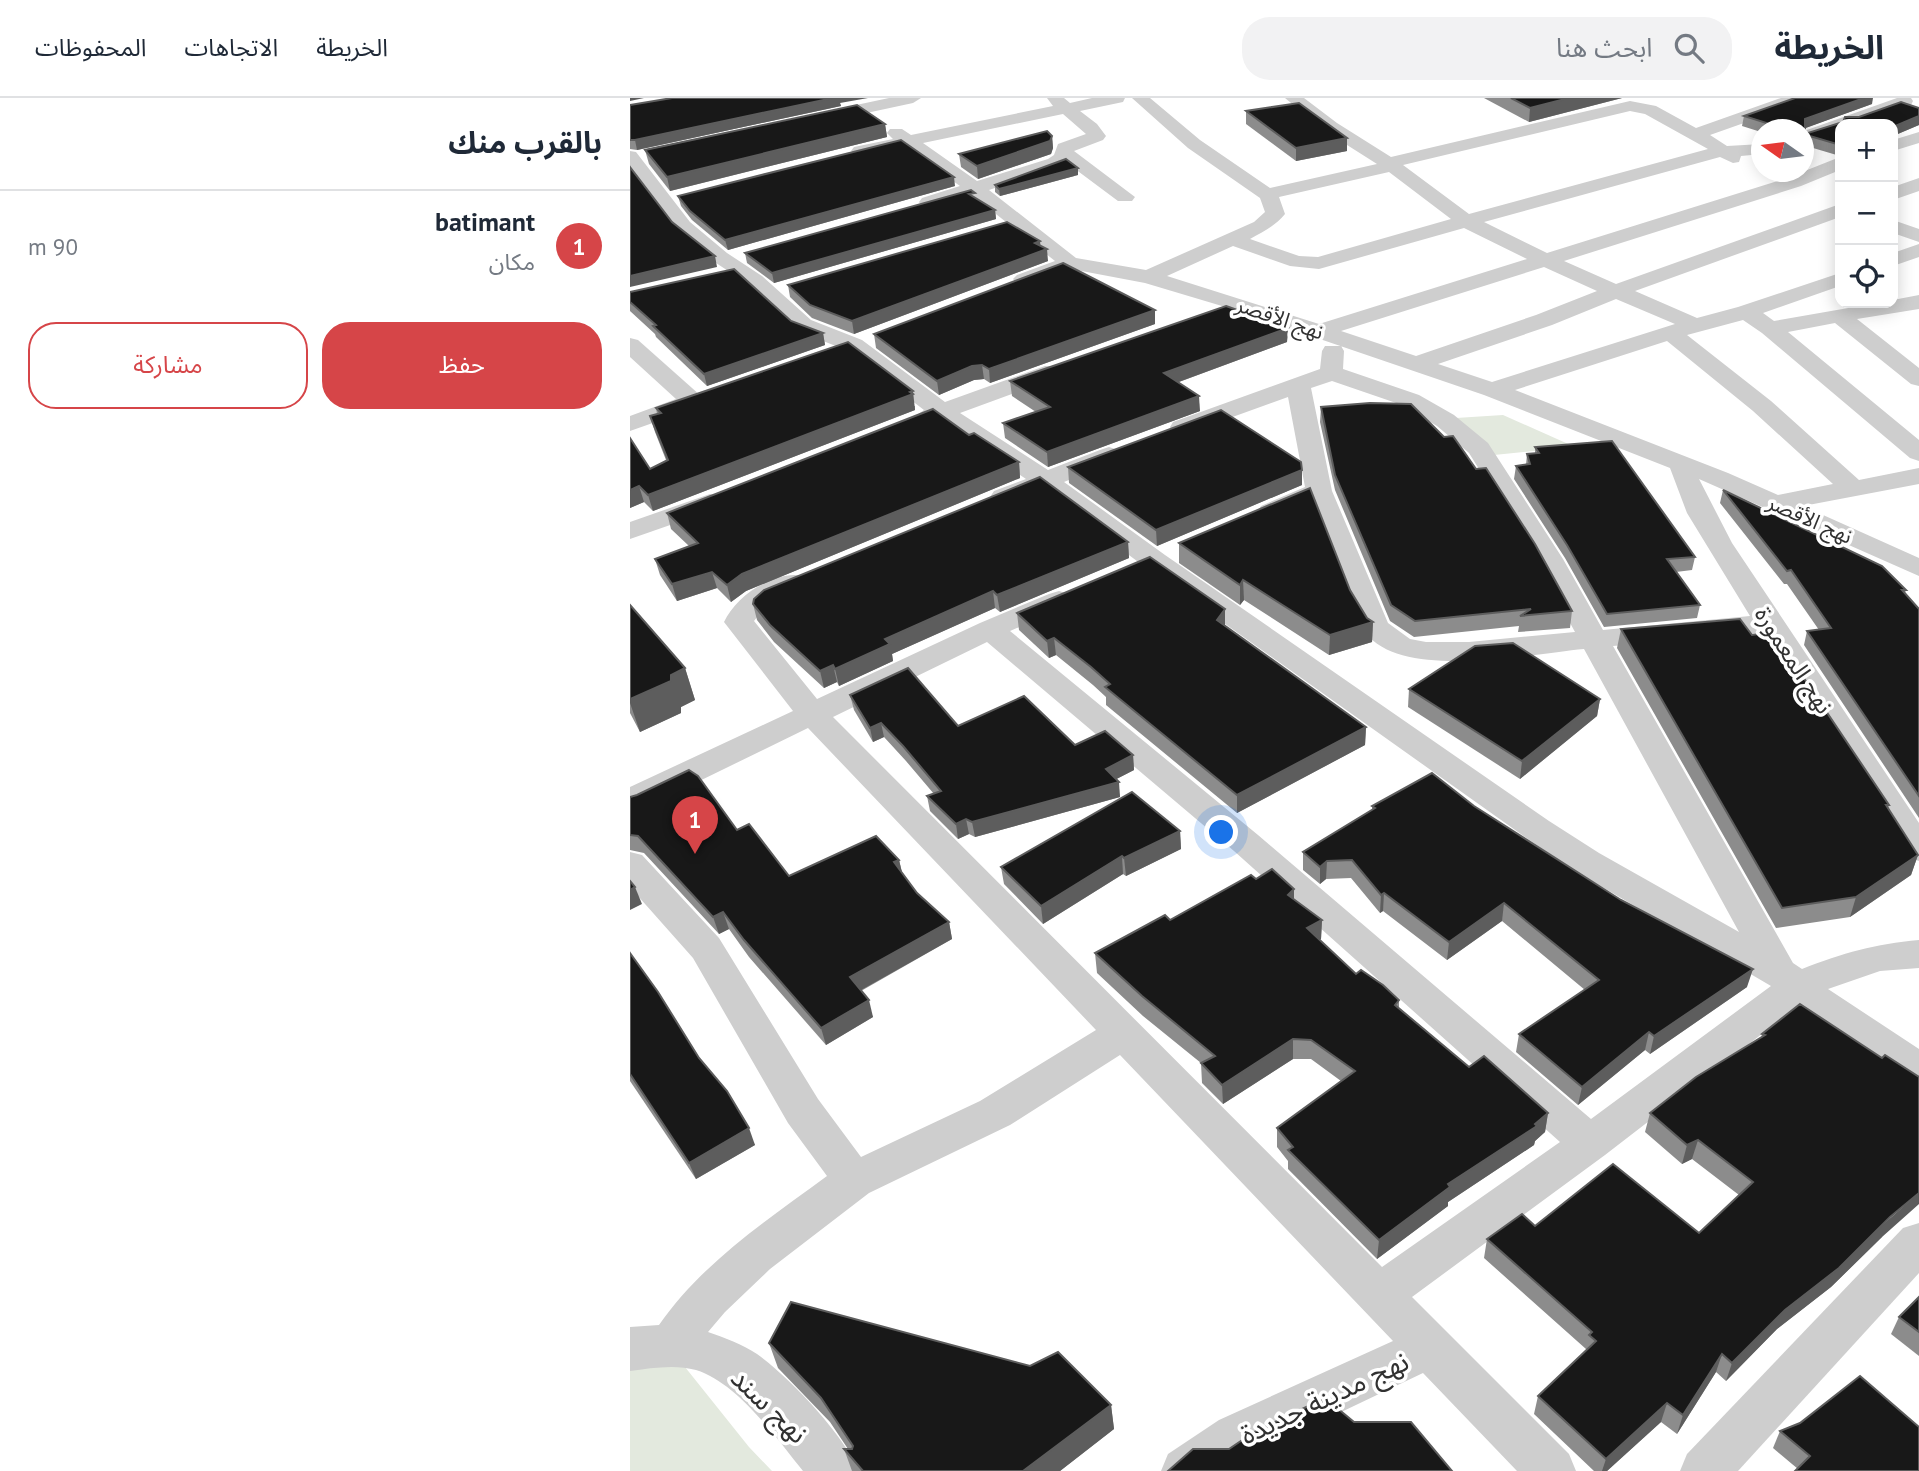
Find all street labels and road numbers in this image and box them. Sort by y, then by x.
street label: نهج الأقصر [1231,290,1327,347]
street label: نهج الأقصر [1761,488,1857,552]
street label: نهج المعمورة [1746,601,1840,721]
street label: نهج مدينة جديدة [1234,1342,1416,1455]
street label: نهج سند [721,1359,817,1453]

